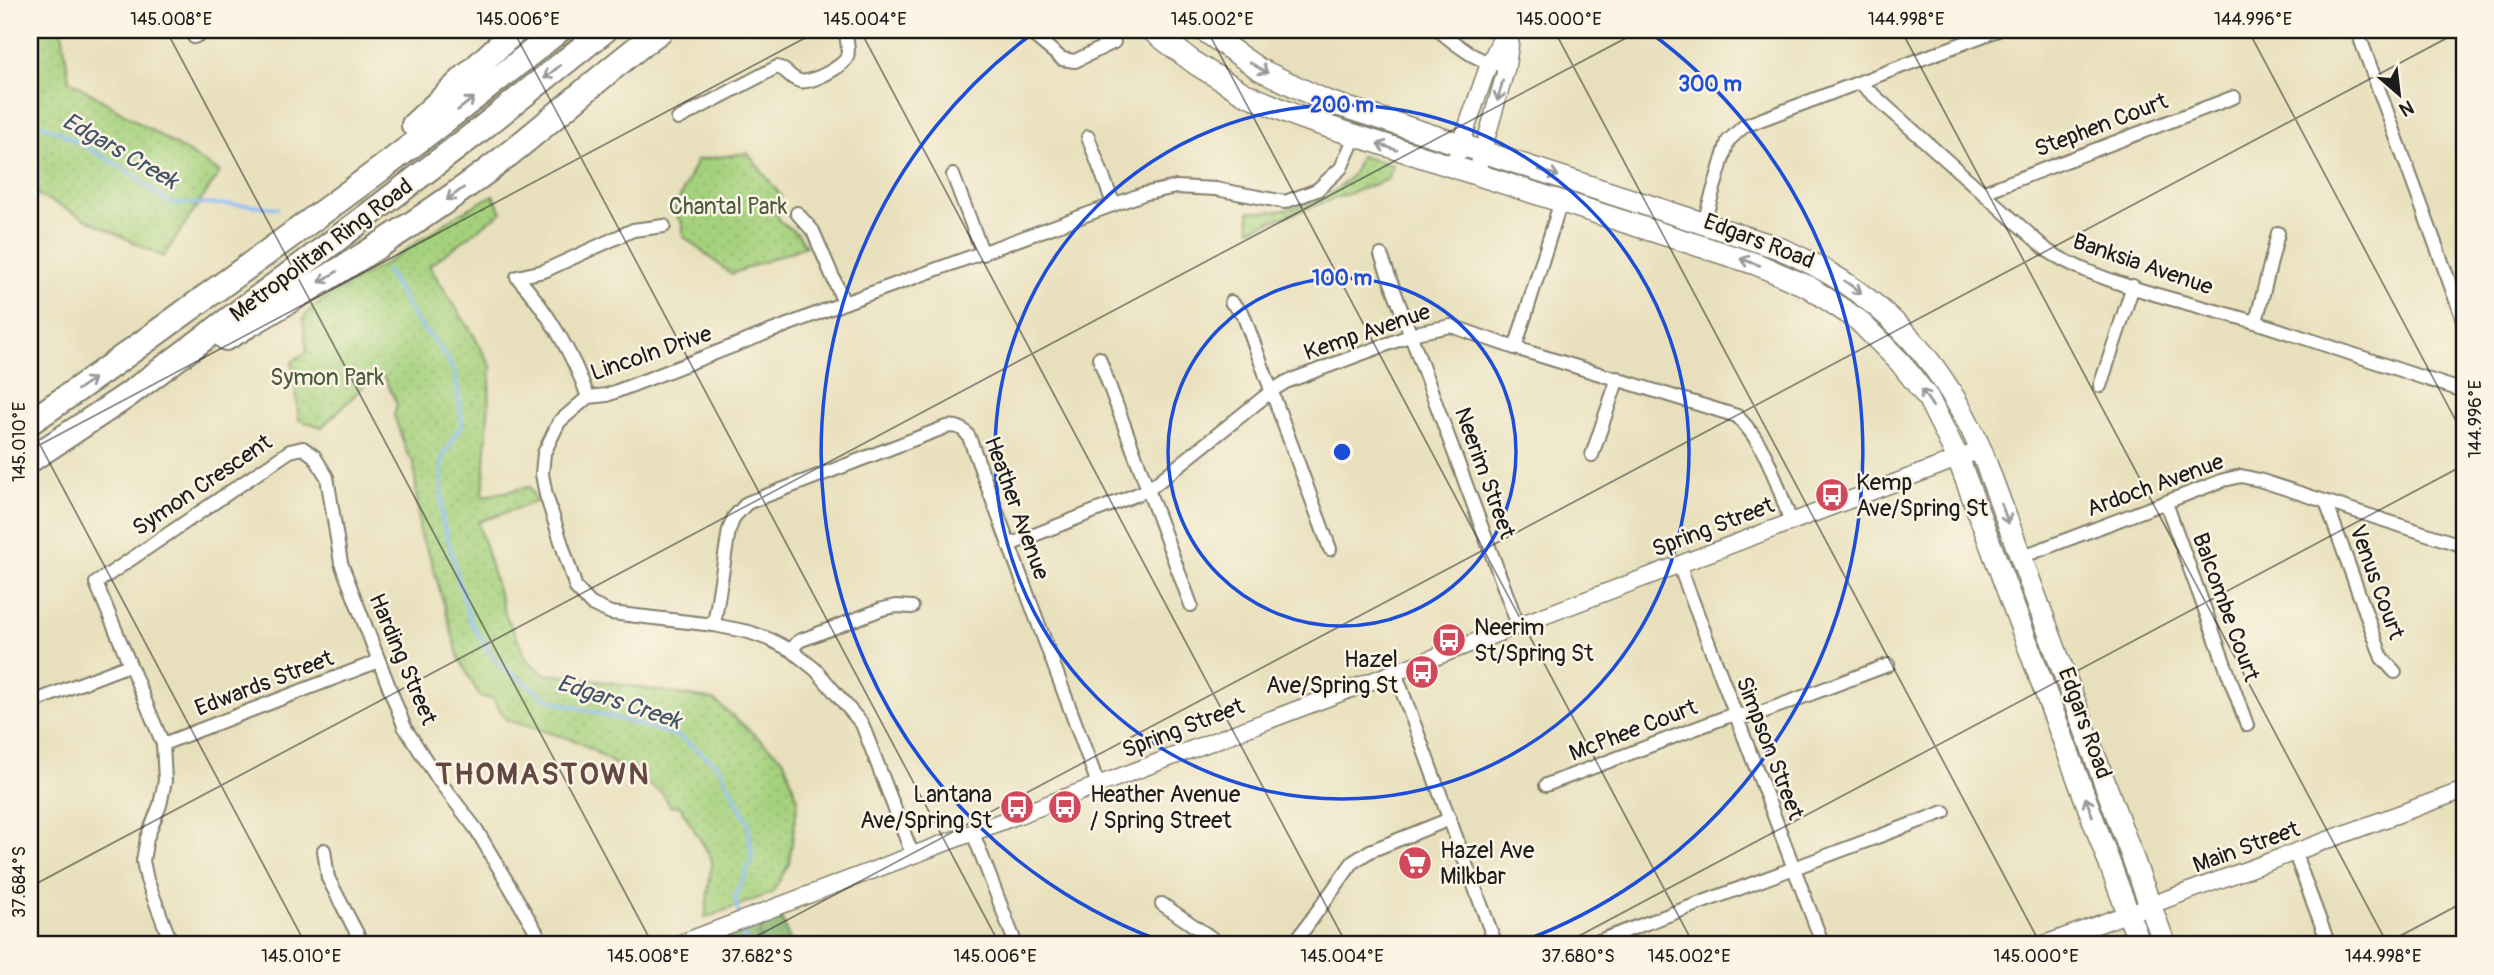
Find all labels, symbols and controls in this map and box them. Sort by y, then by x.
text: 145.008°E [130,8,212,31]
text: 145.006°E [476,8,560,31]
text: 145.004°E [823,8,907,31]
text: 145.002°E [1170,8,1254,31]
text: 145.000°E [1516,8,1602,31]
text: 144.998°E [1868,8,1944,31]
text: 144.996°E [2214,8,2292,31]
north arrow [2364,60,2434,130]
one-way arrow [1249,62,1269,76]
one-way arrow [544,65,562,80]
text: 300 m [1678,71,1742,98]
one-way arrow [1493,80,1506,102]
street label: Stephen Court [2030,86,2172,164]
text: 200 m [1310,92,1374,119]
text: N [2395,95,2418,122]
one-way arrow [457,96,475,111]
water label: Edgars Creek [57,106,185,197]
one-way arrow [1377,140,1399,153]
one-way arrow [1538,167,1560,180]
street label: Metropolitan Ring Road [224,172,418,328]
one-way arrow [446,187,465,201]
park label: Chantal Park [669,192,788,221]
street label: Edgars Road [1699,207,1819,275]
street label: Banksia Avenue [2069,226,2218,302]
one-way arrow [1740,255,1762,267]
text: 100 m [1312,265,1372,292]
one-way arrow [318,270,338,284]
one-way arrow [1843,280,1862,294]
street label: Kemp Avenue [1300,297,1435,367]
street label: Lincoln Drive [586,318,716,387]
park label: Symon Park [270,363,384,392]
one-way arrow [76,377,96,391]
text: 144.996°E [2464,380,2487,458]
one-way arrow [1920,389,1935,408]
text: 145.010°E [8,402,31,482]
street label: Neerim Street [1448,403,1522,543]
street label: Symon Crescent [127,427,278,542]
street label: Heather Avenue [978,432,1057,584]
centre of rings [1330,440,1354,464]
street label: Ardoch Avenue [2082,447,2228,523]
place label: Kemp Ave/Spring St [1856,468,1989,523]
bus stop icon: Kemp Ave/Spring St [1813,476,1851,514]
street label: Spring Street [1648,490,1779,564]
one-way arrow [2000,502,2012,524]
street label: Venus Court [2343,521,2411,644]
street label: Balcombe Court [2186,529,2267,686]
street label: Harding Street [362,589,444,730]
place label: Neerim St/Spring St [1474,613,1594,668]
bus stop icon: Neerim St/Spring St [1430,621,1468,659]
street label: Edwards Street [191,643,338,723]
place label: Hazel Ave/Spring St [1266,645,1399,700]
bus stop icon: Hazel Ave/Spring St [1403,653,1441,691]
street label: Edgars Road [2051,663,2119,783]
water label: Edgars Creek [553,668,686,736]
street label: Simpson Street [1729,672,1811,824]
street label: Spring Street [1118,691,1249,765]
street label: McPhee Court [1565,692,1702,768]
district label: THOMASTOWN [435,756,650,793]
place label: Lantana Ave/Spring St [860,780,993,835]
place label: Heather Avenue / Spring Street [1090,780,1241,835]
bus stop icon: Lantana Ave/Spring St [998,788,1036,826]
bus stop icon: Heather Avenue / Spring Street [1046,788,1084,826]
one-way arrow [2081,797,2094,819]
street label: Main Street [2189,814,2304,880]
place label: Hazel Ave Milkbar [1440,836,1535,891]
supermarket icon: Hazel Ave Milkbar [1396,844,1434,882]
text: 37.684°S [8,846,31,918]
text: 145.010°E [261,945,341,968]
text: 145.008°E [607,945,689,968]
text: 37.682°S [721,945,793,968]
text: 145.006°E [953,945,1037,968]
text: 145.004°E [1300,945,1384,968]
text: 37.680°S [1541,945,1615,968]
text: 145.002°E [1647,945,1731,968]
text: 145.000°E [1993,945,2079,968]
text: 144.998°E [2345,945,2421,968]

